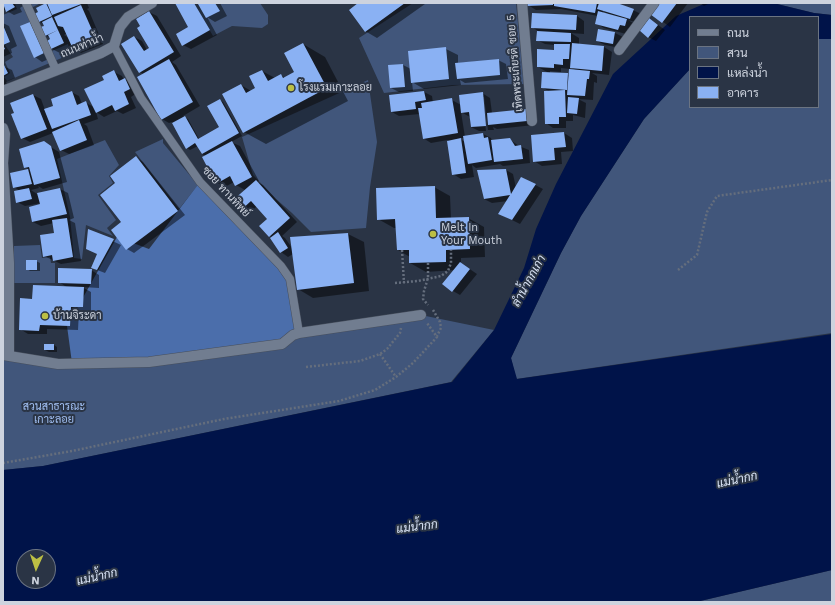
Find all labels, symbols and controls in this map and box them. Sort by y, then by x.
street label: เทิดพระเกียรติ ซอย 5 [504,14,526,112]
legend [689,16,819,108]
text: ถนน [727,26,749,40]
street label: ถนนท่าน้ำ [59,31,105,61]
text: สวน [727,46,748,60]
text: แหล่งน้ำ [727,66,767,80]
place label: โรงแรมเกาะลอย [299,81,372,95]
marker: โรงแรมเกาะลอย [286,83,296,93]
text: อาคาร [727,86,759,100]
street label: ซอย ทานทิพย์ [199,164,253,220]
place label: Melt In Your Mouth [441,221,502,247]
marker: Melt In Your Mouth [428,229,438,239]
water label: ลำน้ำกกเก่า [509,253,549,309]
place label: บ้านจิระดา [53,309,102,323]
marker: บ้านจิระดา [40,311,50,321]
park label: สวนสาธารณะ เกาะลอย [23,400,85,426]
water label: แม่น้ำกก [715,469,759,491]
water label: แม่น้ำกก [395,517,439,537]
north arrow [16,549,56,589]
water label: แม่น้ำกก [75,565,119,589]
text: N [31,574,40,587]

